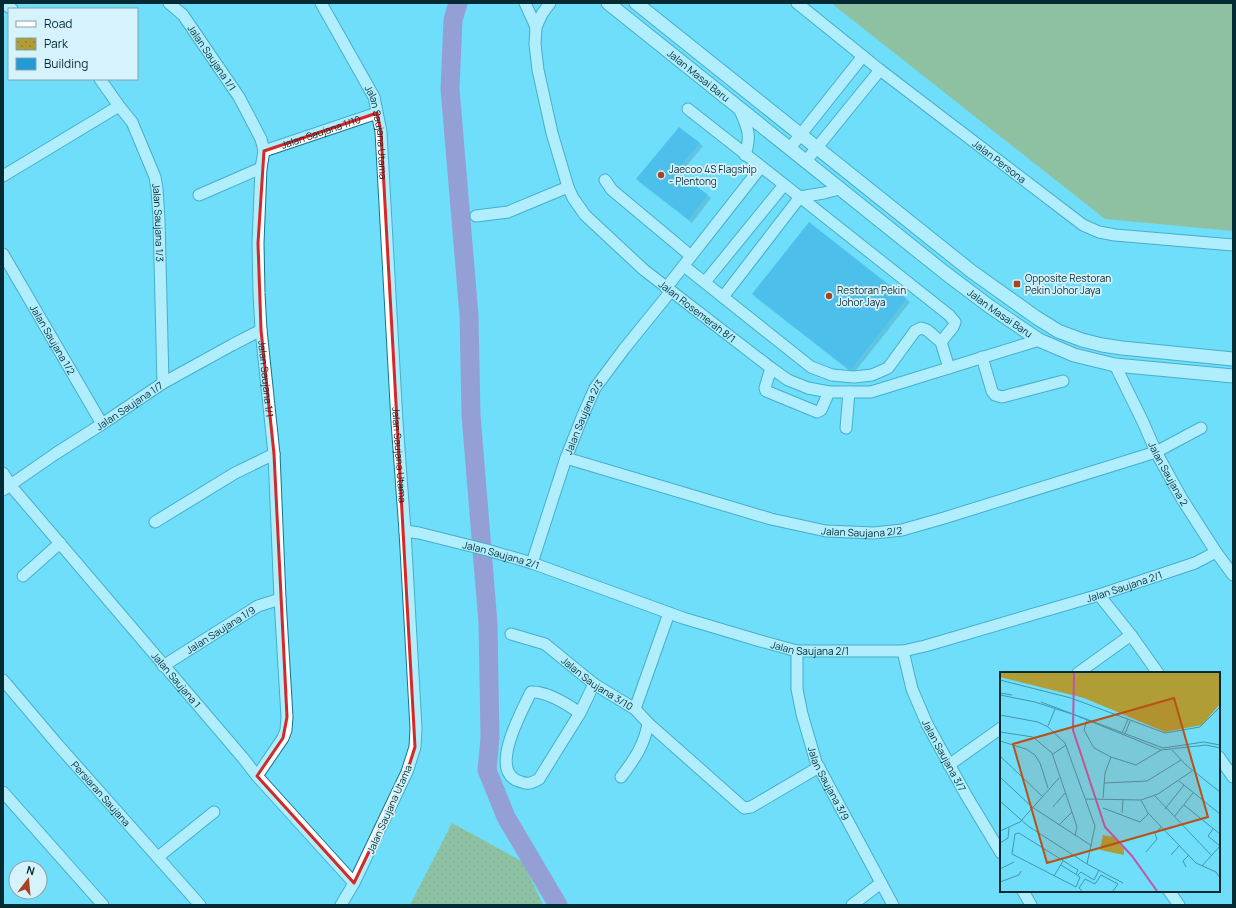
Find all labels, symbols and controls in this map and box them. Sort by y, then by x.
legend [8,8,138,80]
text: Road [44,15,72,32]
street label: Jalan Saujana 1/1 [185,22,240,93]
text: Park [44,35,69,52]
street label: Jalan Masai Baru [664,46,733,105]
text: Building [44,55,88,72]
street label: Jalan Saujana Utama [362,82,391,180]
street label: Jalan Saujana 1/10 [279,112,363,152]
street label: Jalan Persona [970,136,1029,186]
place label: Jaecoo 4S Flagship - Plentong [669,162,757,188]
marker: Jaecoo 4S Flagship - Plentong [656,170,666,180]
street label: Jalan Saujana 1/3 [149,182,167,262]
place label: Opposite Restoran Pekin Johor Jaya [1025,271,1111,297]
street label: Jalan Rosemerah 8/1 [656,277,739,346]
marker: Opposite Restoran Pekin Johor Jaya [1012,279,1022,289]
place label: Restoran Pekin Johor Jaya [837,283,906,309]
street label: Jalan Masai Baru [965,285,1036,341]
marker: Restoran Pekin Johor Jaya [824,291,834,301]
street label: Jalan Saujana 1/2 [27,302,79,377]
street label: Jalan Saujana 1/1 [255,340,277,418]
street label: Jalan Saujana 2/3 [561,377,606,456]
street label: Jalan Saujana 1/7 [93,378,166,433]
street label: Jalan Saujana Utama [389,407,410,503]
street label: Jalan Saujana 2 [1145,439,1192,509]
street label: Jalan Saujana 2/2 [820,523,903,540]
street label: Jalan Saujana 2/1 [461,537,541,572]
street label: Jalan Saujana 2/1 [1085,567,1164,605]
street label: Jalan Saujana 1/9 [183,603,258,657]
street label: Jalan Saujana 2/1 [769,637,849,658]
street label: Jalan Saujana 1 [149,649,204,711]
street label: Jalan Saujana 3/10 [559,653,636,713]
inset map [1000,672,1220,892]
street label: Jalan Saujana 3/7 [919,718,970,794]
street label: Jalan Saujana 3/9 [805,745,853,823]
street label: Persiaran Saujana [68,758,134,829]
street label: Jalan Saujana Utama [363,762,415,856]
north arrow [8,860,48,900]
text: N [25,862,37,878]

